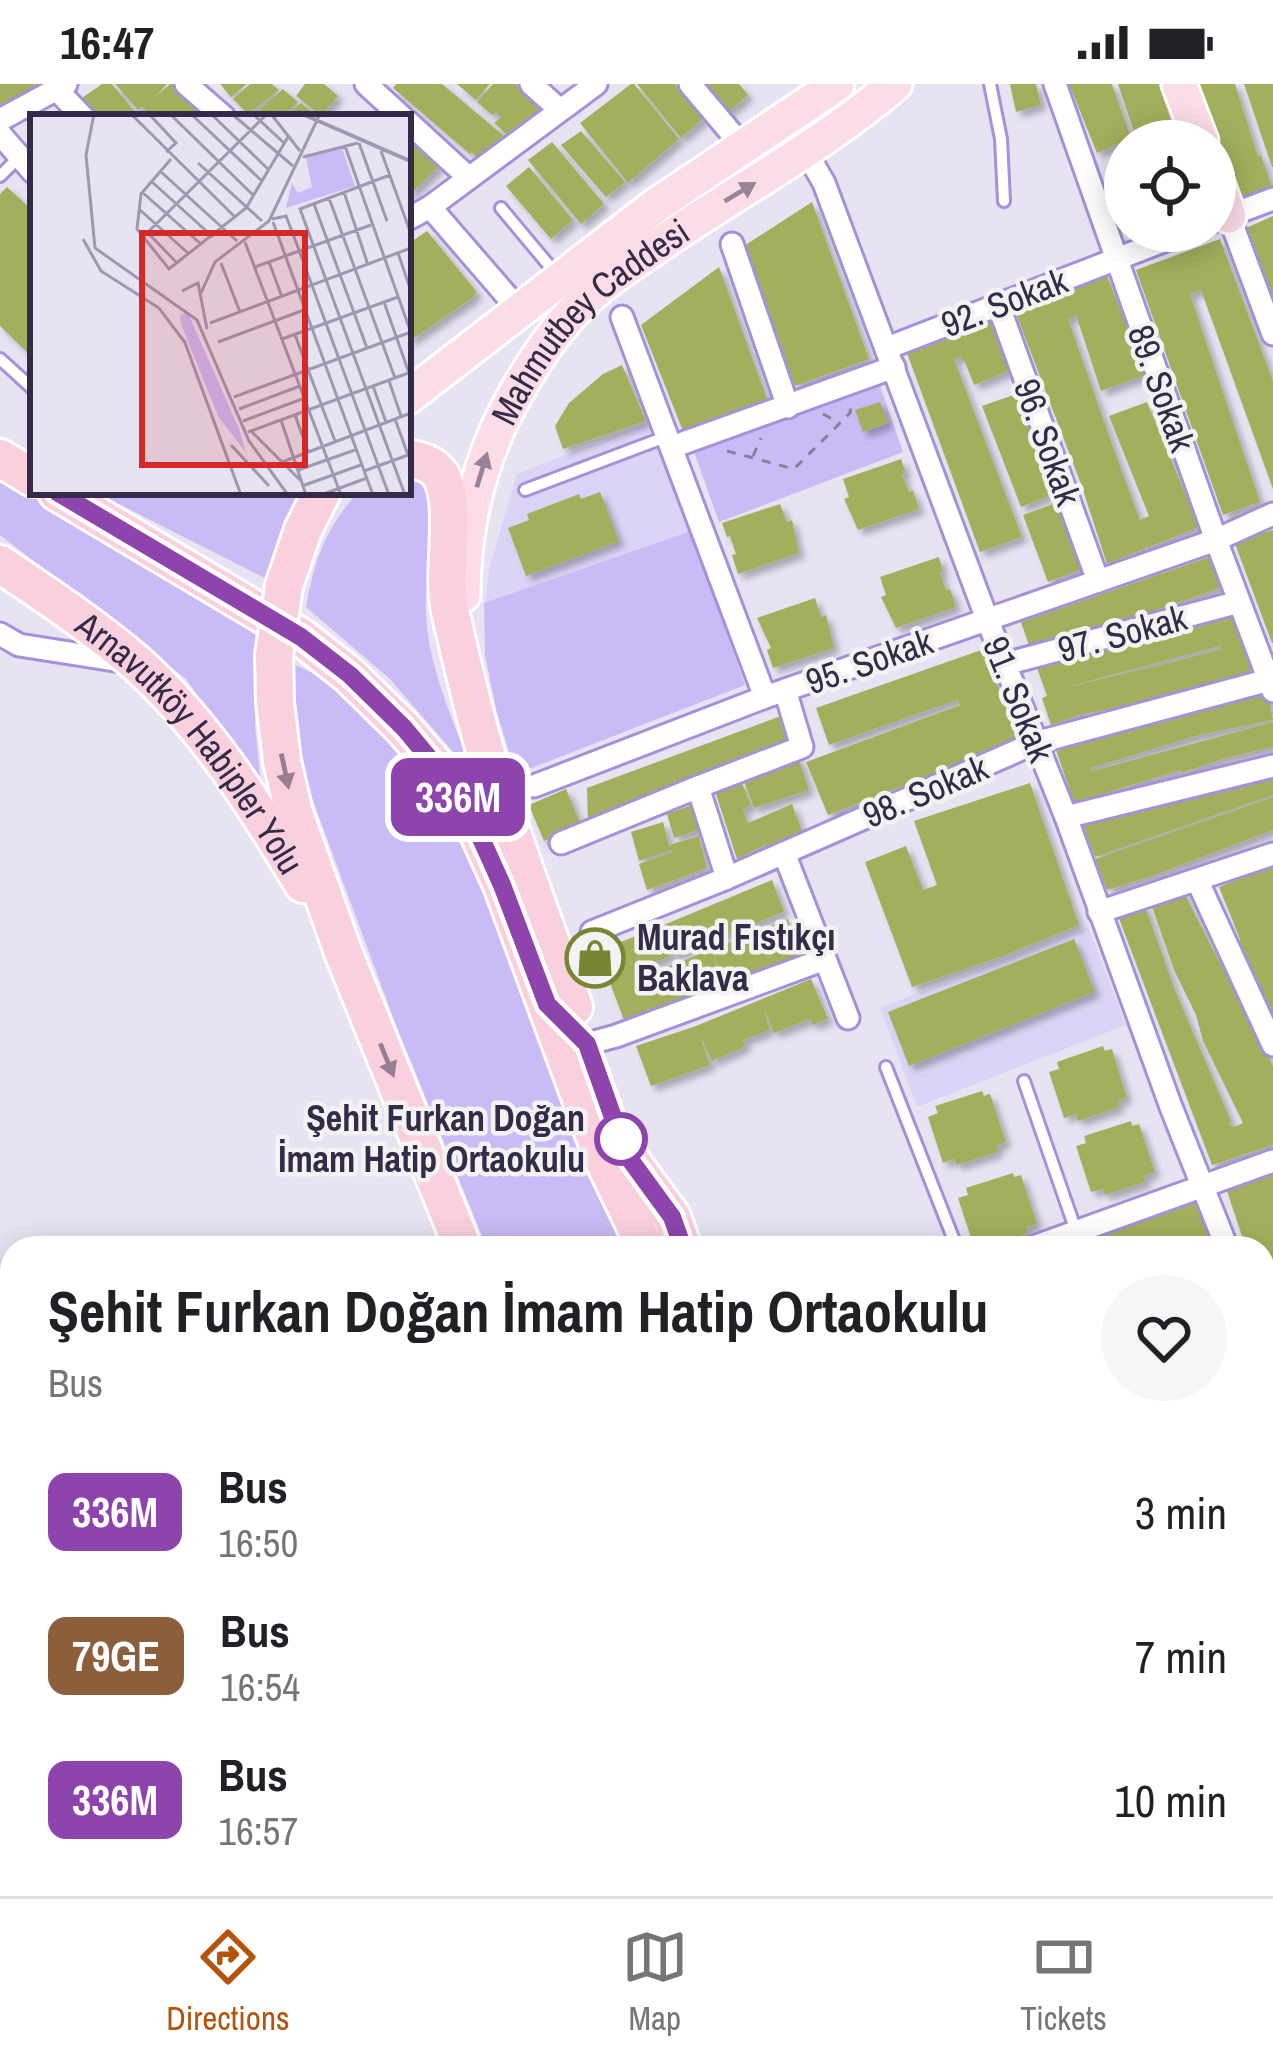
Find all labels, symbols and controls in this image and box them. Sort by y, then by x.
text: 16:47 [60,12,154,73]
inset map [30,114,411,495]
map controls [1104,120,1236,252]
button: locate [1104,120,1236,252]
one-way arrow [723,182,757,203]
street label: Mahmutbey Caddesi [480,207,698,433]
street label: 92. Sokak [934,256,1074,348]
street label: 89. Sokak [1117,318,1207,458]
street label: 96. Sokak [1003,372,1093,512]
one-way arrow [474,451,492,488]
street label: 97. Sokak [1052,593,1192,673]
street label: Arnavutköy Habipler Yolu [66,600,315,883]
street label: 95. Sokak [799,617,939,705]
street label: 91. Sokak [972,629,1066,769]
street label: 98. Sokak [855,743,995,839]
one-way arrow [276,752,295,790]
line badge: 336M [374,758,542,836]
text: 336M [415,769,501,825]
place label: Murad Fıstıkçı Baklava [637,913,836,1002]
shop icon: Murad Fıstıkçı Baklava [564,927,626,989]
one-way arrow [378,1043,397,1079]
place label: Şehit Furkan Doğan İmam Hatip Ortaokulu [278,1094,585,1183]
marker: Şehit Furkan Doğan İmam Hatip Ortaokulu [596,1114,646,1164]
text: Şehit Furkan Doğan İmam Hatip Ortaokulu [48,1273,988,1350]
button: heart [1101,1275,1227,1401]
text: Bus [48,1357,103,1409]
text: Bus [218,1456,288,1517]
text: 3 min [1135,1482,1227,1543]
text: 336M [72,1484,158,1540]
text: 16:50 [218,1517,298,1569]
text: Bus [220,1600,290,1661]
text: 7 min [1135,1626,1227,1687]
text: 79GE [72,1628,160,1684]
text: 16:54 [220,1661,300,1713]
text: Bus [218,1744,288,1805]
text: 10 min [1114,1770,1227,1831]
text: 336M [72,1772,158,1828]
text: 16:57 [218,1805,298,1857]
tab: Directions [166,1924,290,2040]
tab: Map [622,1924,688,2040]
tab: Tickets [1020,1924,1107,2040]

